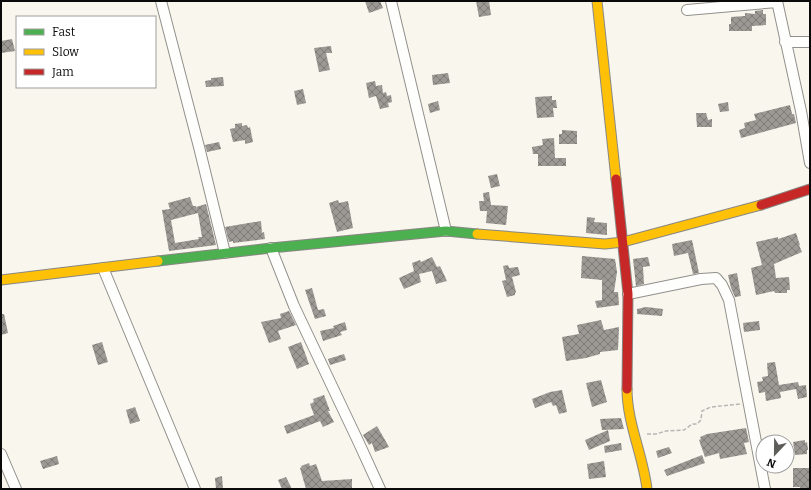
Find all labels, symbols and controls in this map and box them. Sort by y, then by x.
legend [16,16,156,88]
text: Fast [52,25,76,39]
text: Slow [52,45,79,59]
text: Jam [51,65,74,79]
north arrow [755,434,795,474]
text: N [765,455,778,470]

